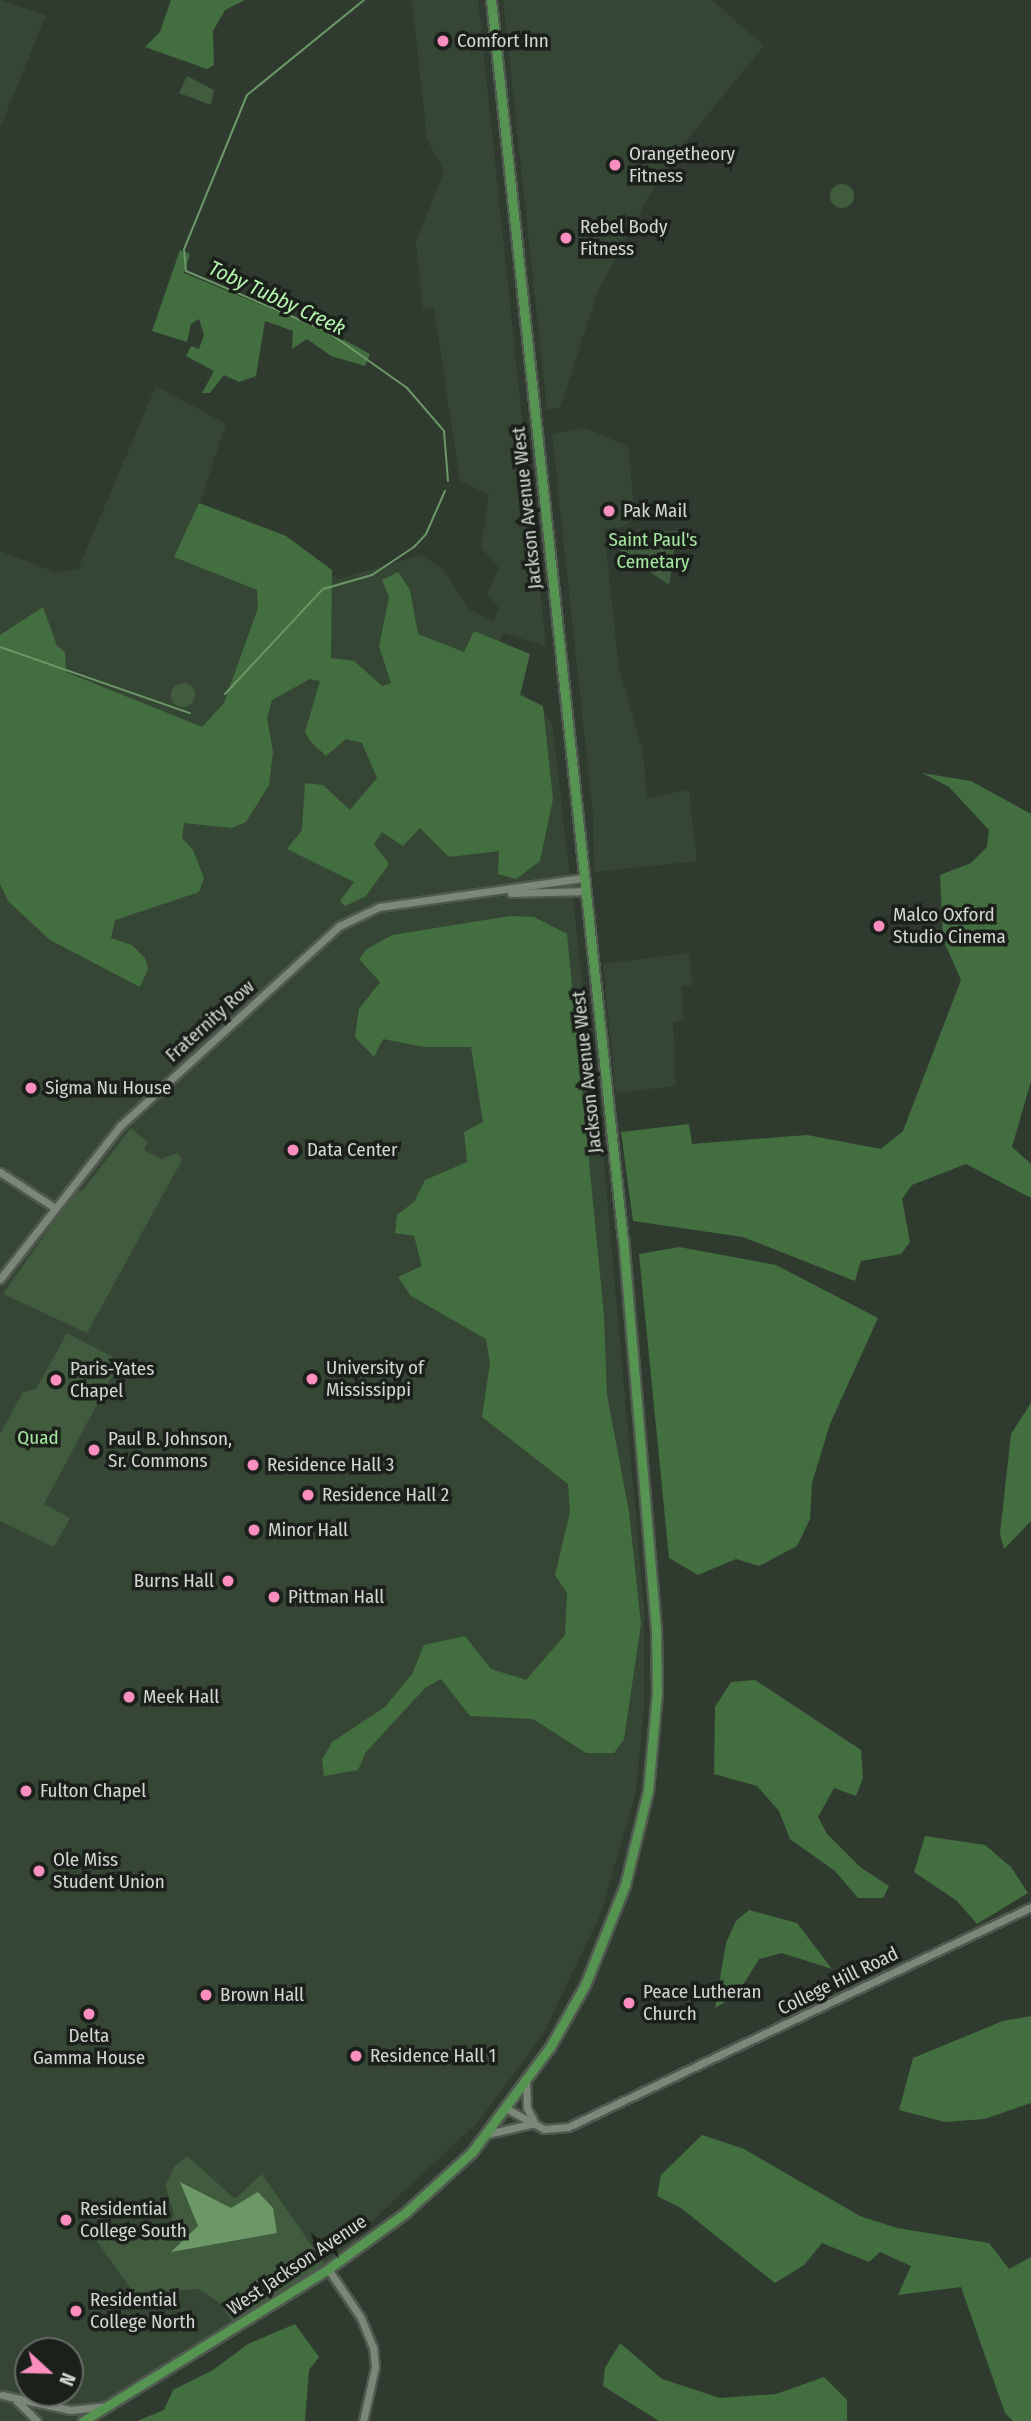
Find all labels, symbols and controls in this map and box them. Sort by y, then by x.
place label: Comfort Inn [457,30,549,52]
marker: Comfort Inn [435,33,451,49]
place label: Orangetheory Fitness [629,143,735,187]
marker: Orangetheory Fitness [607,157,623,173]
place label: Rebel Body Fitness [580,216,667,260]
marker: Rebel Body Fitness [558,230,574,246]
water label: Toby Tubby Creek [205,255,349,341]
street label: Jackson Avenue West [507,426,547,590]
place label: Pak Mail [623,500,687,522]
marker: Pak Mail [601,503,617,519]
park label: Saint Paul's Cemetary [609,529,697,573]
place label: Malco Oxford Studio Cinema [893,904,1006,948]
marker: Malco Oxford Studio Cinema [871,918,887,934]
street label: Fraternity Row [161,975,259,1067]
street label: Jackson Avenue West [567,990,607,1154]
place label: Sigma Nu House [45,1077,171,1099]
marker: Sigma Nu House [23,1080,39,1096]
place label: Data Center [307,1139,398,1161]
marker: Data Center [285,1142,301,1158]
place label: University of Mississippi [326,1357,424,1401]
place label: Paris-Yates Chapel [70,1358,154,1402]
marker: University of Mississippi [304,1371,320,1387]
marker: Paris-Yates Chapel [48,1372,64,1388]
park label: Quad [17,1427,59,1449]
place label: Paul B. Johnson, Sr. Commons [108,1428,232,1472]
marker: Paul B. Johnson, Sr. Commons [86,1442,102,1458]
place label: Residence Hall 3 [267,1454,394,1476]
marker: Residence Hall 3 [245,1457,261,1473]
place label: Residence Hall 2 [322,1484,449,1506]
marker: Residence Hall 2 [300,1487,316,1503]
place label: Minor Hall [268,1519,348,1541]
marker: Minor Hall [246,1522,262,1538]
place label: Burns Hall [134,1570,214,1592]
marker: Burns Hall [220,1573,236,1589]
place label: Pittman Hall [288,1586,384,1608]
marker: Pittman Hall [266,1589,282,1605]
place label: Meek Hall [143,1686,219,1708]
marker: Meek Hall [121,1689,137,1705]
place label: Fulton Chapel [40,1780,146,1802]
marker: Fulton Chapel [18,1783,34,1799]
place label: Ole Miss Student Union [53,1849,165,1893]
marker: Ole Miss Student Union [31,1863,47,1879]
street label: College Hill Road [774,1942,902,2020]
place label: Peace Lutheran Church [643,1981,762,2025]
place label: Brown Hall [220,1984,304,2006]
marker: Brown Hall [198,1987,214,2003]
marker: Peace Lutheran Church [621,1995,637,2011]
marker: Delta Gamma House [81,2006,97,2022]
place label: Delta Gamma House [33,2025,145,2069]
place label: Residence Hall 1 [370,2045,496,2067]
marker: Residence Hall 1 [348,2048,364,2064]
place label: Residential College South [80,2198,187,2242]
street label: West Jackson Avenue [223,2210,371,2320]
marker: Residential College South [58,2212,74,2228]
place label: Residential College North [90,2289,195,2333]
marker: Residential College North [68,2303,84,2319]
north arrow [14,2337,84,2407]
text: N [54,2370,80,2389]

